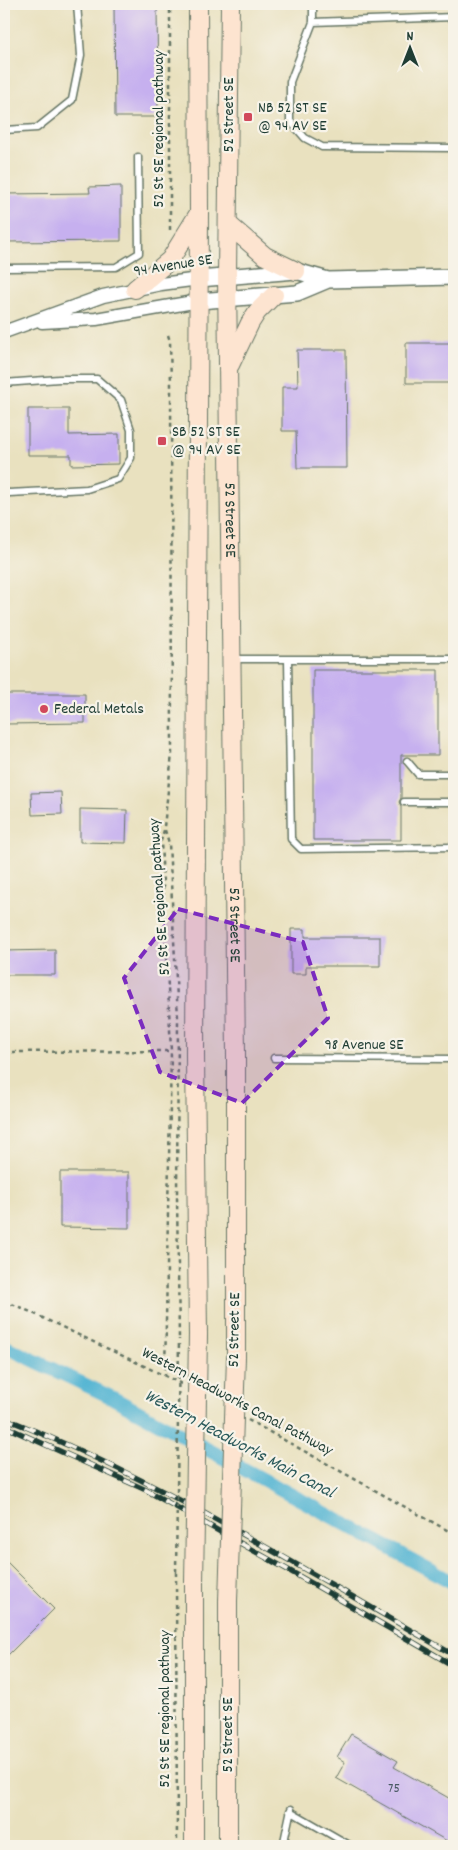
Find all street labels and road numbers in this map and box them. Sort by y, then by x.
street label: 52 St SE regional pathway [148,50,171,208]
street label: 52 Street SE [218,77,241,152]
street label: 94 Avenue SE [132,248,215,284]
street label: 52 Street SE [218,482,242,558]
street label: 52 St SE regional pathway [143,817,177,976]
street label: 52 Street SE [223,887,246,963]
street label: 98 Avenue SE [324,1034,404,1057]
street label: 52 Street SE [223,1292,247,1368]
street label: Western Headworks Canal Pathway [137,1342,337,1463]
street label: 52 St SE regional pathway [154,1630,177,1788]
street label: 52 Street SE [217,1697,240,1772]

